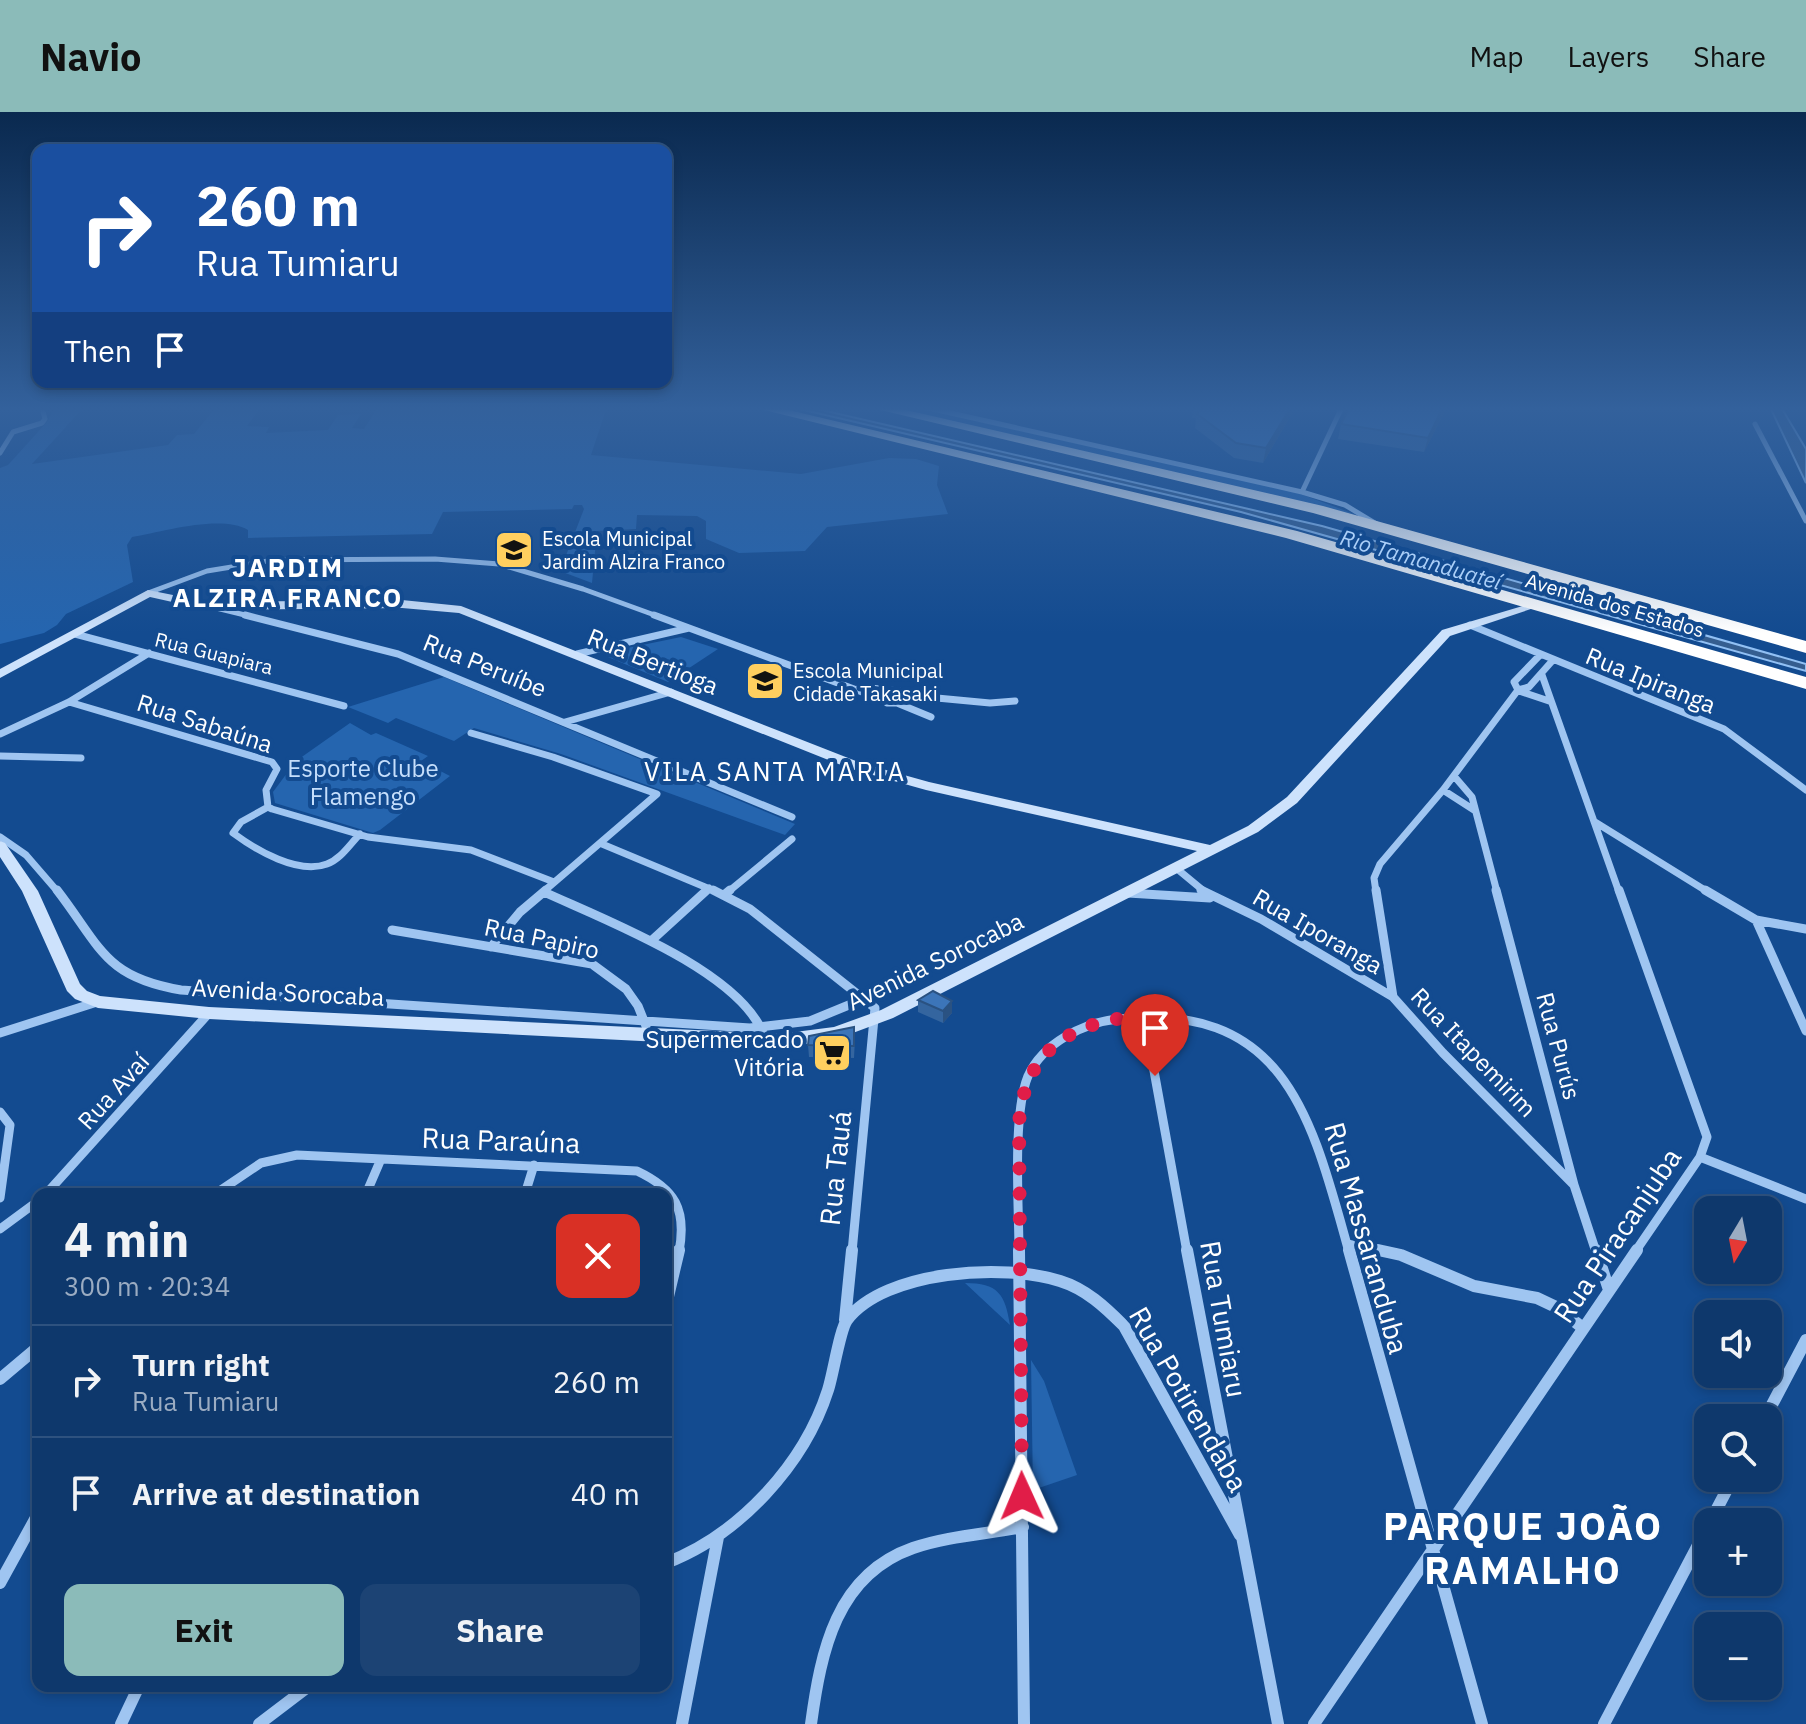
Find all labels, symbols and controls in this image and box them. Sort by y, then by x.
text: Navio [40,32,142,81]
text: Map [1469,38,1523,75]
text: Layers [1567,38,1649,75]
text: Share [1693,38,1766,75]
text: 260 m [196,169,360,241]
icon: right [64,176,168,280]
text: Rua Tumiaru [196,239,400,286]
icon: arrive [148,328,192,372]
text: Then [64,331,132,370]
water label: Rio Tamanduateí [1337,522,1507,596]
place label: Escola Municipal Jardim Alzira Franco [542,525,725,575]
school or university icon: Escola Municipal Jardim Alzira Franco [493,529,535,571]
district label: JARDIM ALZIRA FRANCO [173,550,403,614]
street label: Avenida dos Estados [1522,566,1708,644]
street label: Rua Bertioga [583,620,723,702]
street label: Rua Guapiara [152,625,276,681]
street label: Rua Peruíbe [419,626,551,704]
street label: Rua Ipiranga [1581,639,1721,721]
place label: Escola Municipal Cidade Takasaki [793,657,943,707]
school or university icon: Escola Municipal Cidade Takasaki [744,660,786,702]
street label: Rua Sabaúna [133,686,277,760]
park label: Esporte Clube Flamengo [287,752,439,812]
district label: VILA SANTA MARIA [644,754,906,788]
street label: Rua Iporanga [1247,881,1389,981]
street label: Avenida Sorocaba [841,904,1029,1018]
street label: Rua Papiro [482,910,602,966]
street label: Avenida Sorocaba [191,971,385,1013]
street label: Rua Itapemirim [1404,980,1544,1124]
street label: Rua Purús [1529,989,1589,1103]
pin [1121,994,1189,1076]
icon: arrive [1133,1006,1177,1050]
place label: Supermercado Vitória [645,1023,804,1083]
supermarket icon: Supermercado Vitória [811,1032,853,1074]
street label: Rua Avaí [70,1046,156,1136]
street label: Rua Tauá [811,1109,859,1227]
street label: Rua Massaranduba [1316,1118,1418,1358]
street label: Rua Paraúna [421,1119,581,1161]
street label: Rua Piracanjuba [1545,1140,1689,1330]
north arrow [1694,1196,1782,1284]
map controls [1694,1196,1782,1700]
text: 4 min [64,1208,189,1270]
button: close [556,1214,640,1298]
street label: Rua Tumiaru [1192,1238,1256,1400]
text: 300 m · 20:34 [64,1269,230,1303]
street label: Rua Potirendaba [1121,1300,1257,1498]
button: sound [1694,1300,1782,1388]
text: Turn right [132,1345,270,1384]
icon: right [64,1359,108,1403]
text: 260 m [553,1362,640,1401]
text: Rua Tumiaru [132,1384,279,1418]
button: search [1694,1404,1782,1492]
position arrow [980,1454,1064,1538]
icon: arrive [64,1471,108,1515]
text: Arrive at destination [132,1474,420,1513]
text: 40 m [571,1474,640,1513]
district label: PARQUE JOÃO RAMALHO [1383,1501,1663,1594]
button: + [1694,1508,1782,1596]
button: Exit [64,1584,344,1676]
button: Share [360,1584,640,1676]
button: − [1694,1612,1782,1700]

